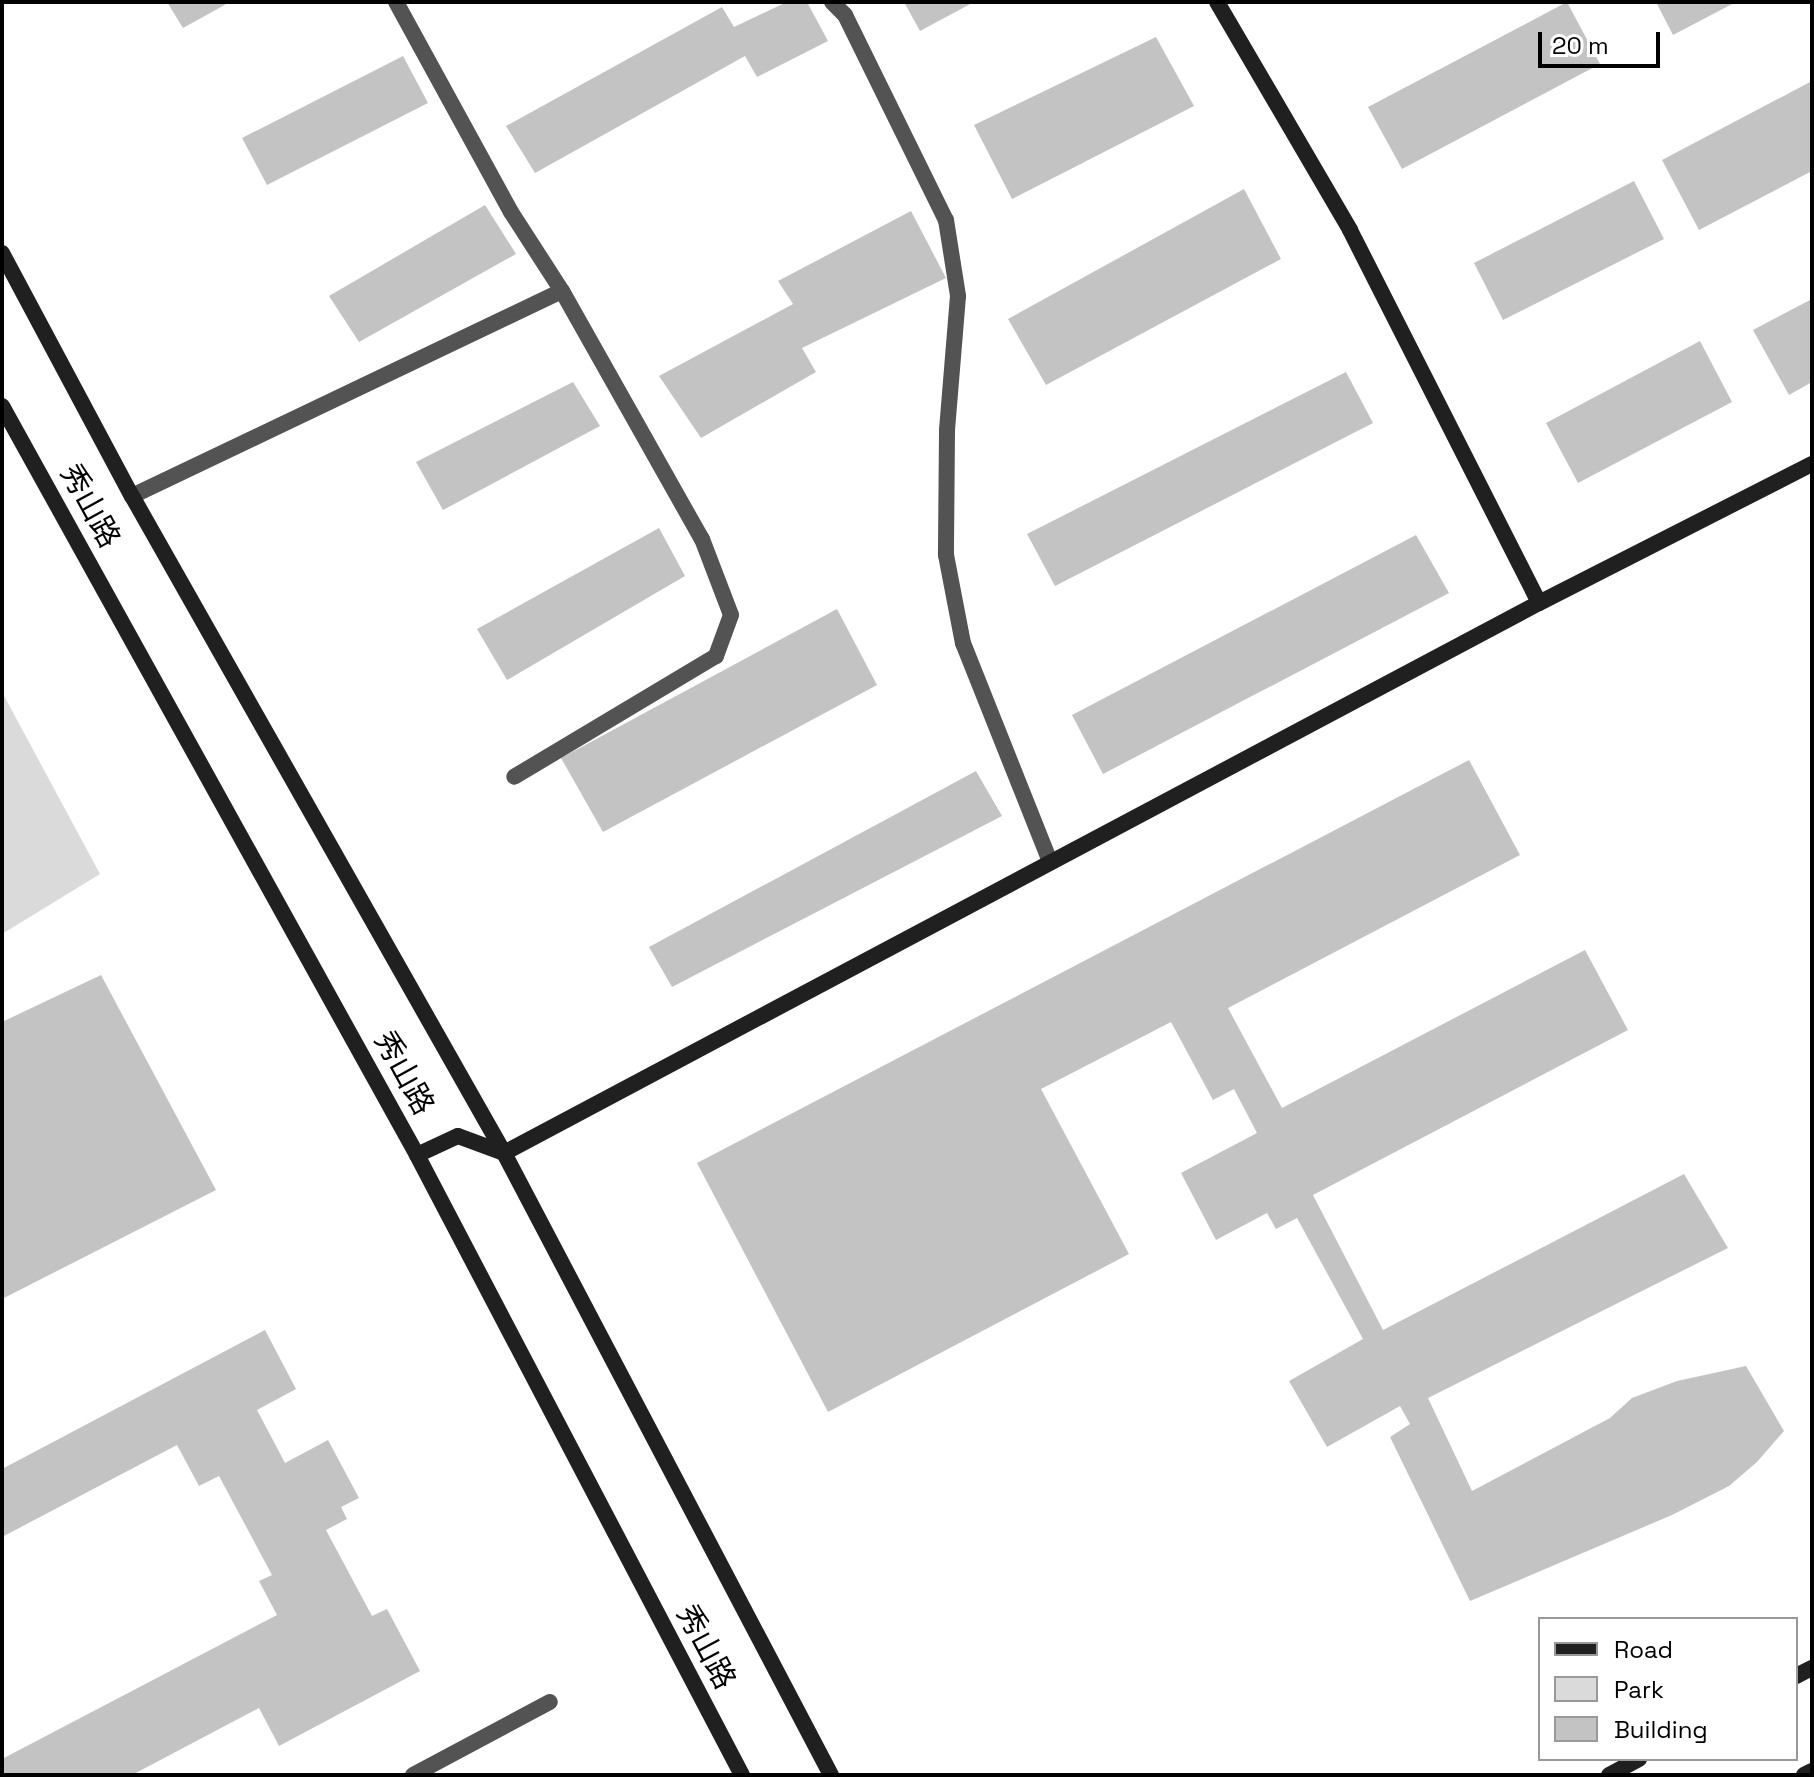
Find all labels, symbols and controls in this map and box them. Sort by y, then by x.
scale bar [1542,16,1664,66]
text: 20 m [1552,30,1609,61]
street label: 秀山路 [52,458,128,554]
street label: 秀山路 [366,1025,442,1121]
street label: 秀山路 [669,1599,743,1695]
legend [1538,1617,1798,1761]
text: Road [1614,1634,1673,1665]
text: Park [1614,1674,1664,1705]
text: Building [1614,1714,1708,1745]

